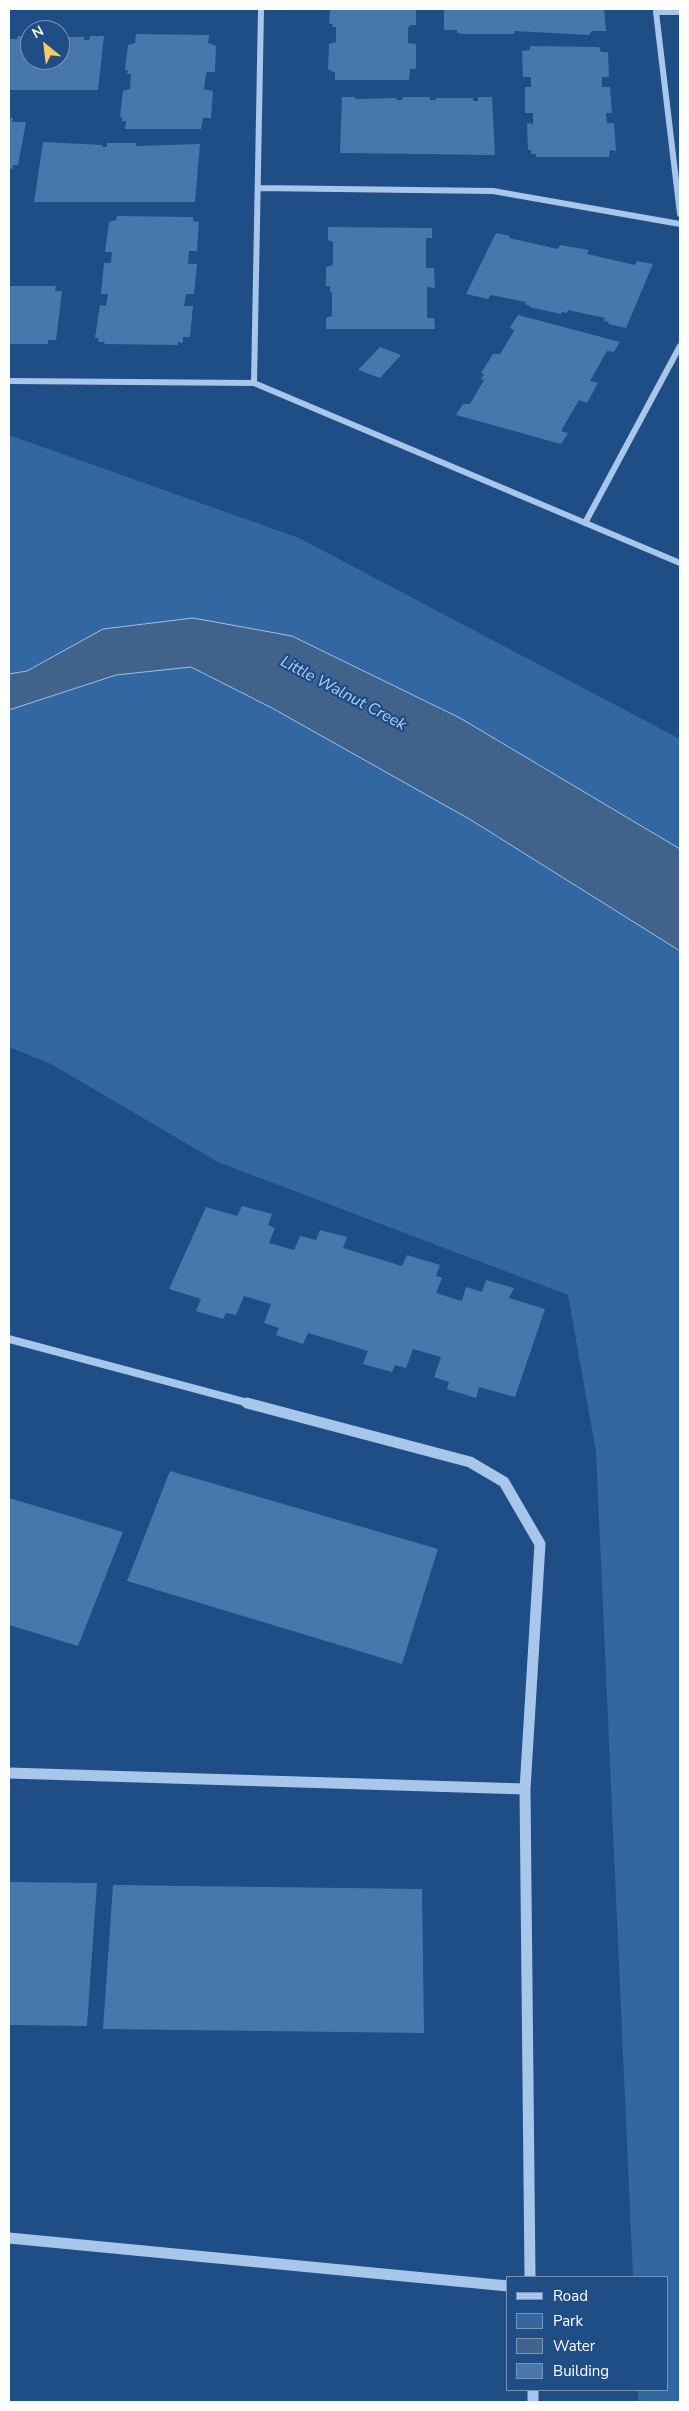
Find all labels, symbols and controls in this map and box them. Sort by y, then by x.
north arrow [20,20,70,70]
text: N [29,21,47,43]
water label: Little Walnut Creek [277,653,409,735]
legend [507,2276,669,2391]
text: Road [553,2286,588,2306]
text: Park [553,2311,583,2331]
text: Water [553,2336,595,2356]
text: Building [553,2361,609,2381]

